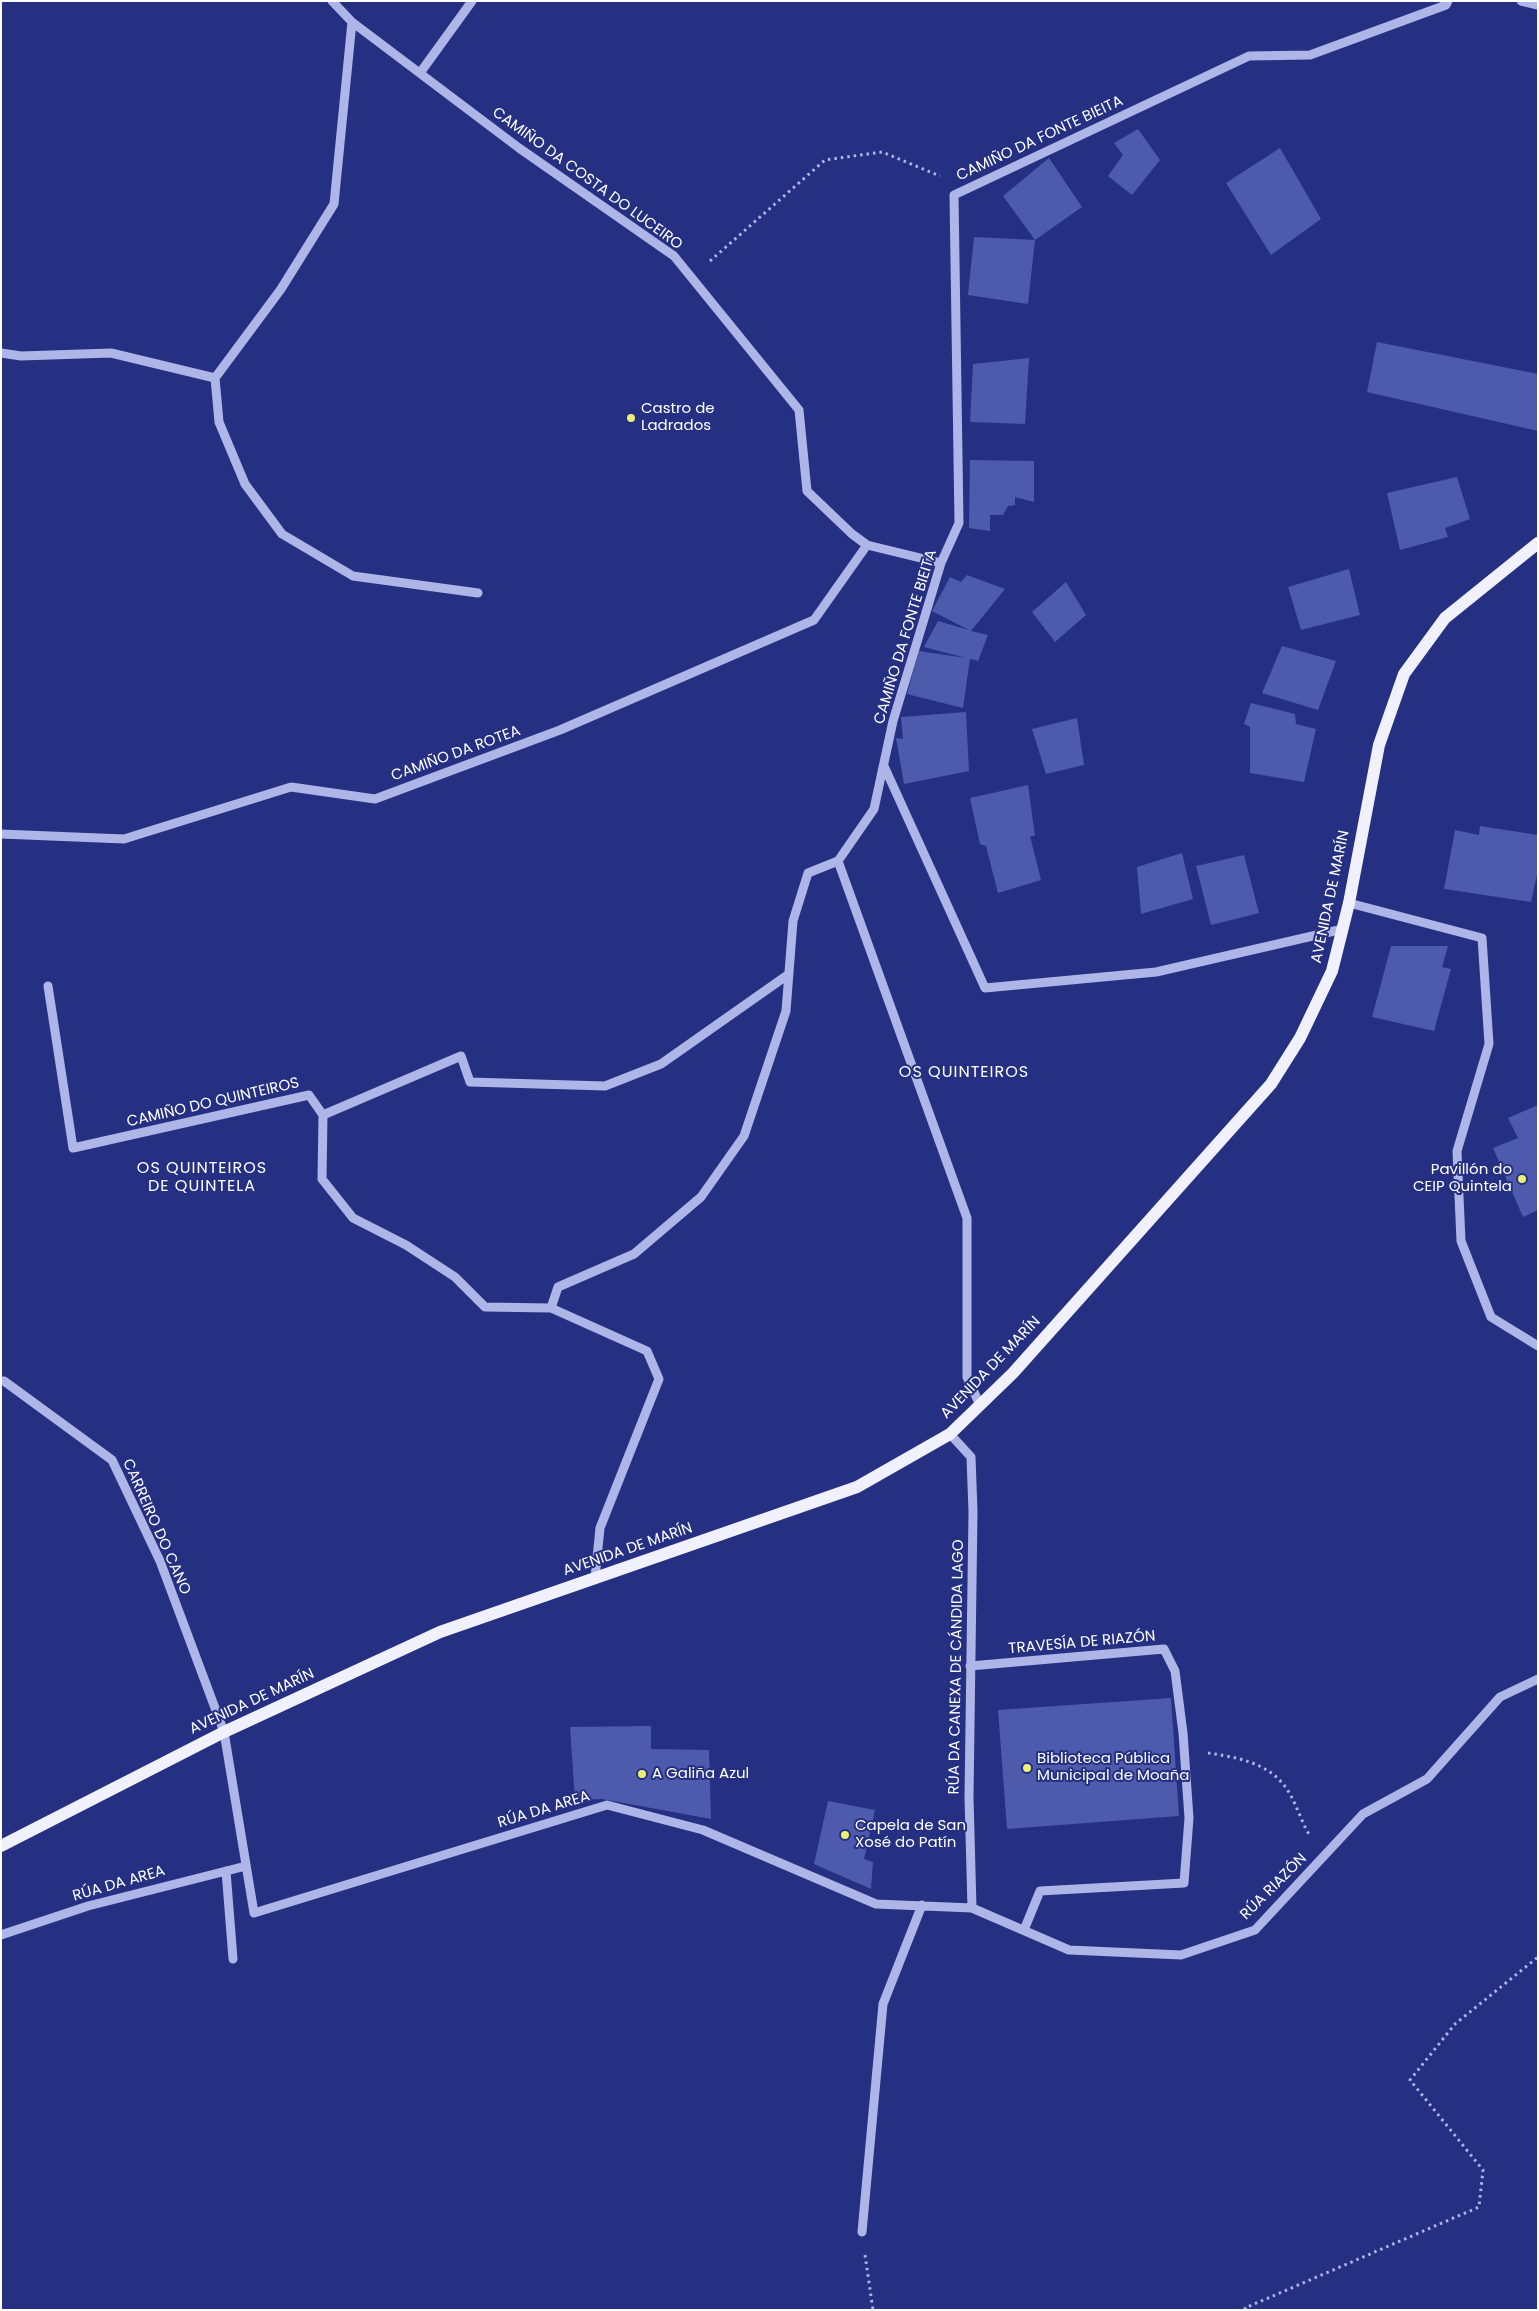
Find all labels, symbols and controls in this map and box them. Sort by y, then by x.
street label: CAMIÑO DA FONTE BIEITA [954,92,1126,186]
street label: CAMIÑO DA COSTA DO LUCEIRO [488,104,686,254]
place label: Castro de Ladrados [641,400,715,435]
marker: Castro de Ladrados [625,412,637,424]
street label: CAMIÑO DA FONTE BIEITA [871,548,941,726]
street label: CAMIÑO DA ROTEA [389,722,523,786]
street label: AVENIDA DE MARÍN [1308,829,1354,965]
district label: OS QUINTEIROS [897,1063,1031,1083]
street label: CAMIÑO DO QUINTEIROS [125,1074,301,1132]
district label: OS QUINTEIROS DE QUINTELA [135,1159,269,1197]
place label: Pavillón do CEIP Quintela [1413,1161,1512,1196]
marker: Pavillón do CEIP Quintela [1516,1173,1528,1185]
street label: AVENIDA DE MARÍN [937,1313,1045,1423]
street label: CARREIRO DO CANO [118,1456,194,1598]
street label: AVENIDA DE MARÍN [561,1519,695,1581]
street label: RÚA DA CANEXA DE CÁNDIDA LAGO [946,1539,968,1795]
street label: TRAVESÍA DE RIAZÓN [1008,1628,1156,1658]
street label: AVENIDA DE MARÍN [187,1665,317,1739]
place label: Biblioteca Pública Municipal de Moaña [1037,1750,1189,1785]
marker: Biblioteca Pública Municipal de Moaña [1021,1762,1033,1774]
place label: A Galiña Azul [652,1765,749,1783]
marker: A Galiña Azul [636,1768,648,1780]
street label: RÚA DA AREA [496,1787,592,1833]
place label: Capela de San Xosé do Patín [855,1817,966,1852]
marker: Capela de San Xosé do Patín [839,1829,851,1841]
street label: RÚA RIAZÓN [1237,1850,1311,1924]
street label: RÚA DA AREA [71,1862,167,1906]

